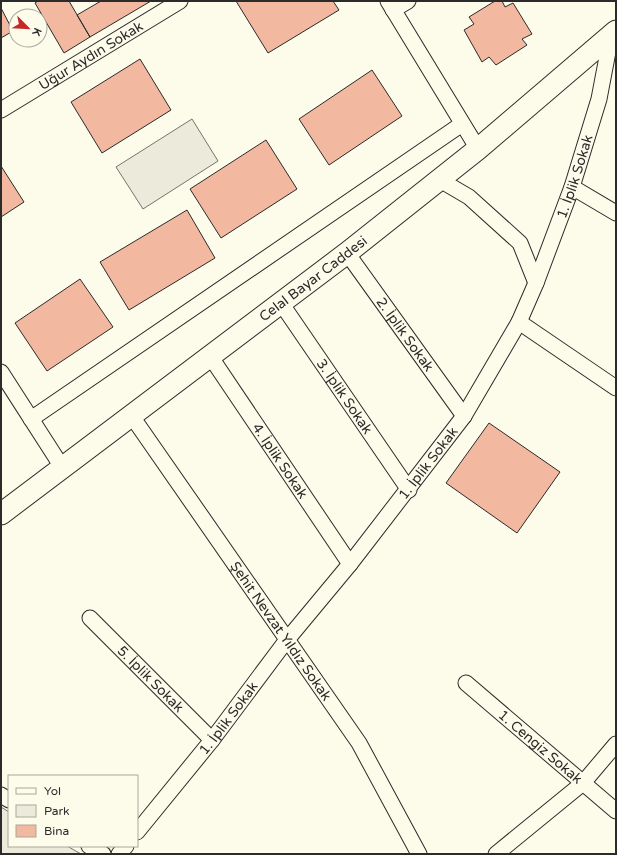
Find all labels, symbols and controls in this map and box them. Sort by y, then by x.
north arrow [8,8,48,48]
street label: Uğur Aydın Sokak [36,17,146,94]
text: K [29,26,44,38]
street label: 1. İplik Sokak [553,132,596,221]
street label: Celal Bayar Caddesi [256,232,370,325]
street label: 2. İplik Sokak [373,294,438,375]
street label: 3. İplik Sokak [313,355,377,437]
street label: 4. İplik Sokak [249,420,312,502]
street label: 1. İplik Sokak [395,423,461,503]
street label: Şehit Nevzat Yıldız Sokak [227,558,336,704]
street label: 5. İplik Sokak [114,642,188,716]
street label: 1. İplik Sokak [195,678,261,758]
street label: 1. Cengiz Sokak [495,706,586,787]
legend [8,775,138,847]
text: Yol [44,784,61,798]
text: Park [44,804,70,818]
text: Bina [44,824,69,838]

